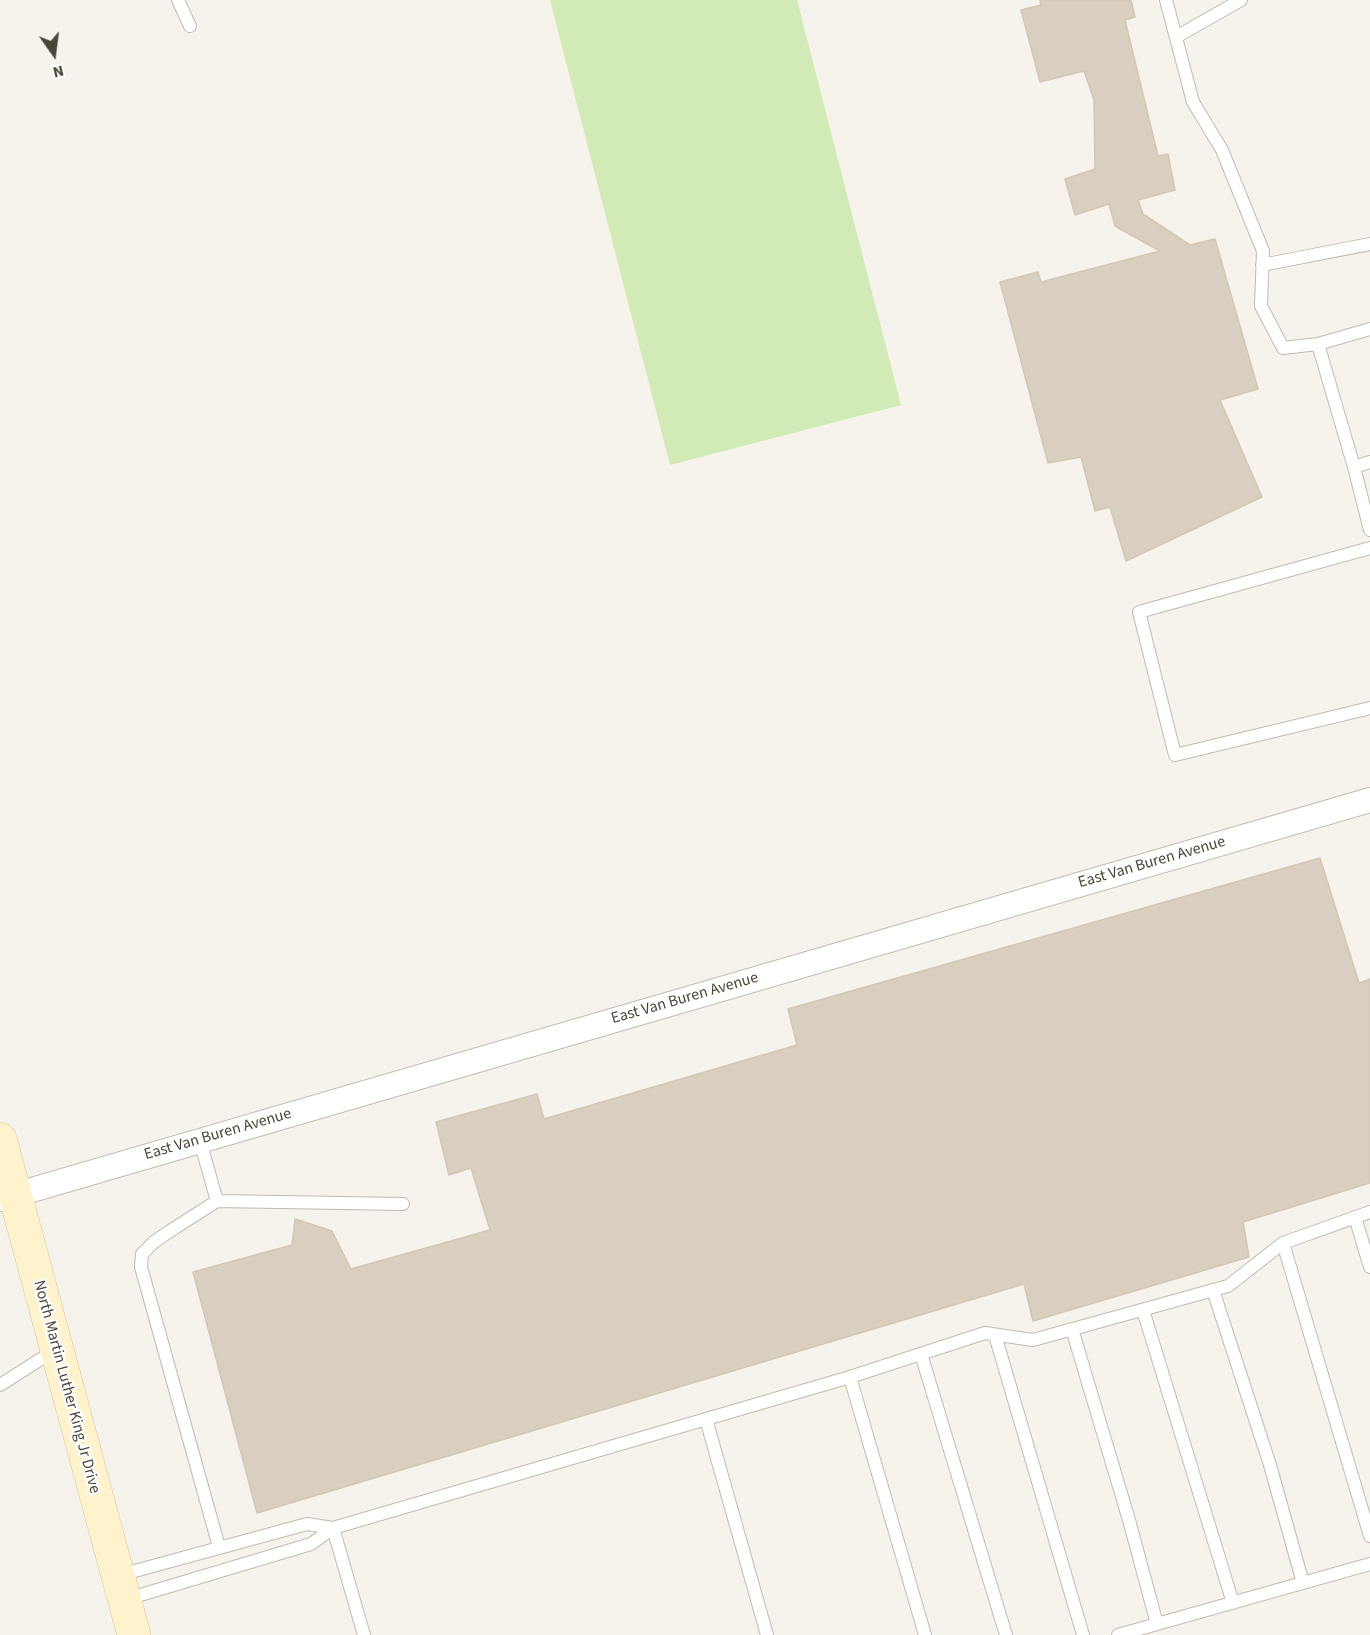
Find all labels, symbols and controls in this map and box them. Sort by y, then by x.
north arrow [24,24,84,84]
text: N [51,60,66,83]
street label: East Van Buren Avenue [1076,833,1228,893]
street label: East Van Buren Avenue [609,969,761,1029]
street label: East Van Buren Avenue [142,1105,294,1165]
street label: North Martin Luther King Jr Drive [28,1278,104,1496]

